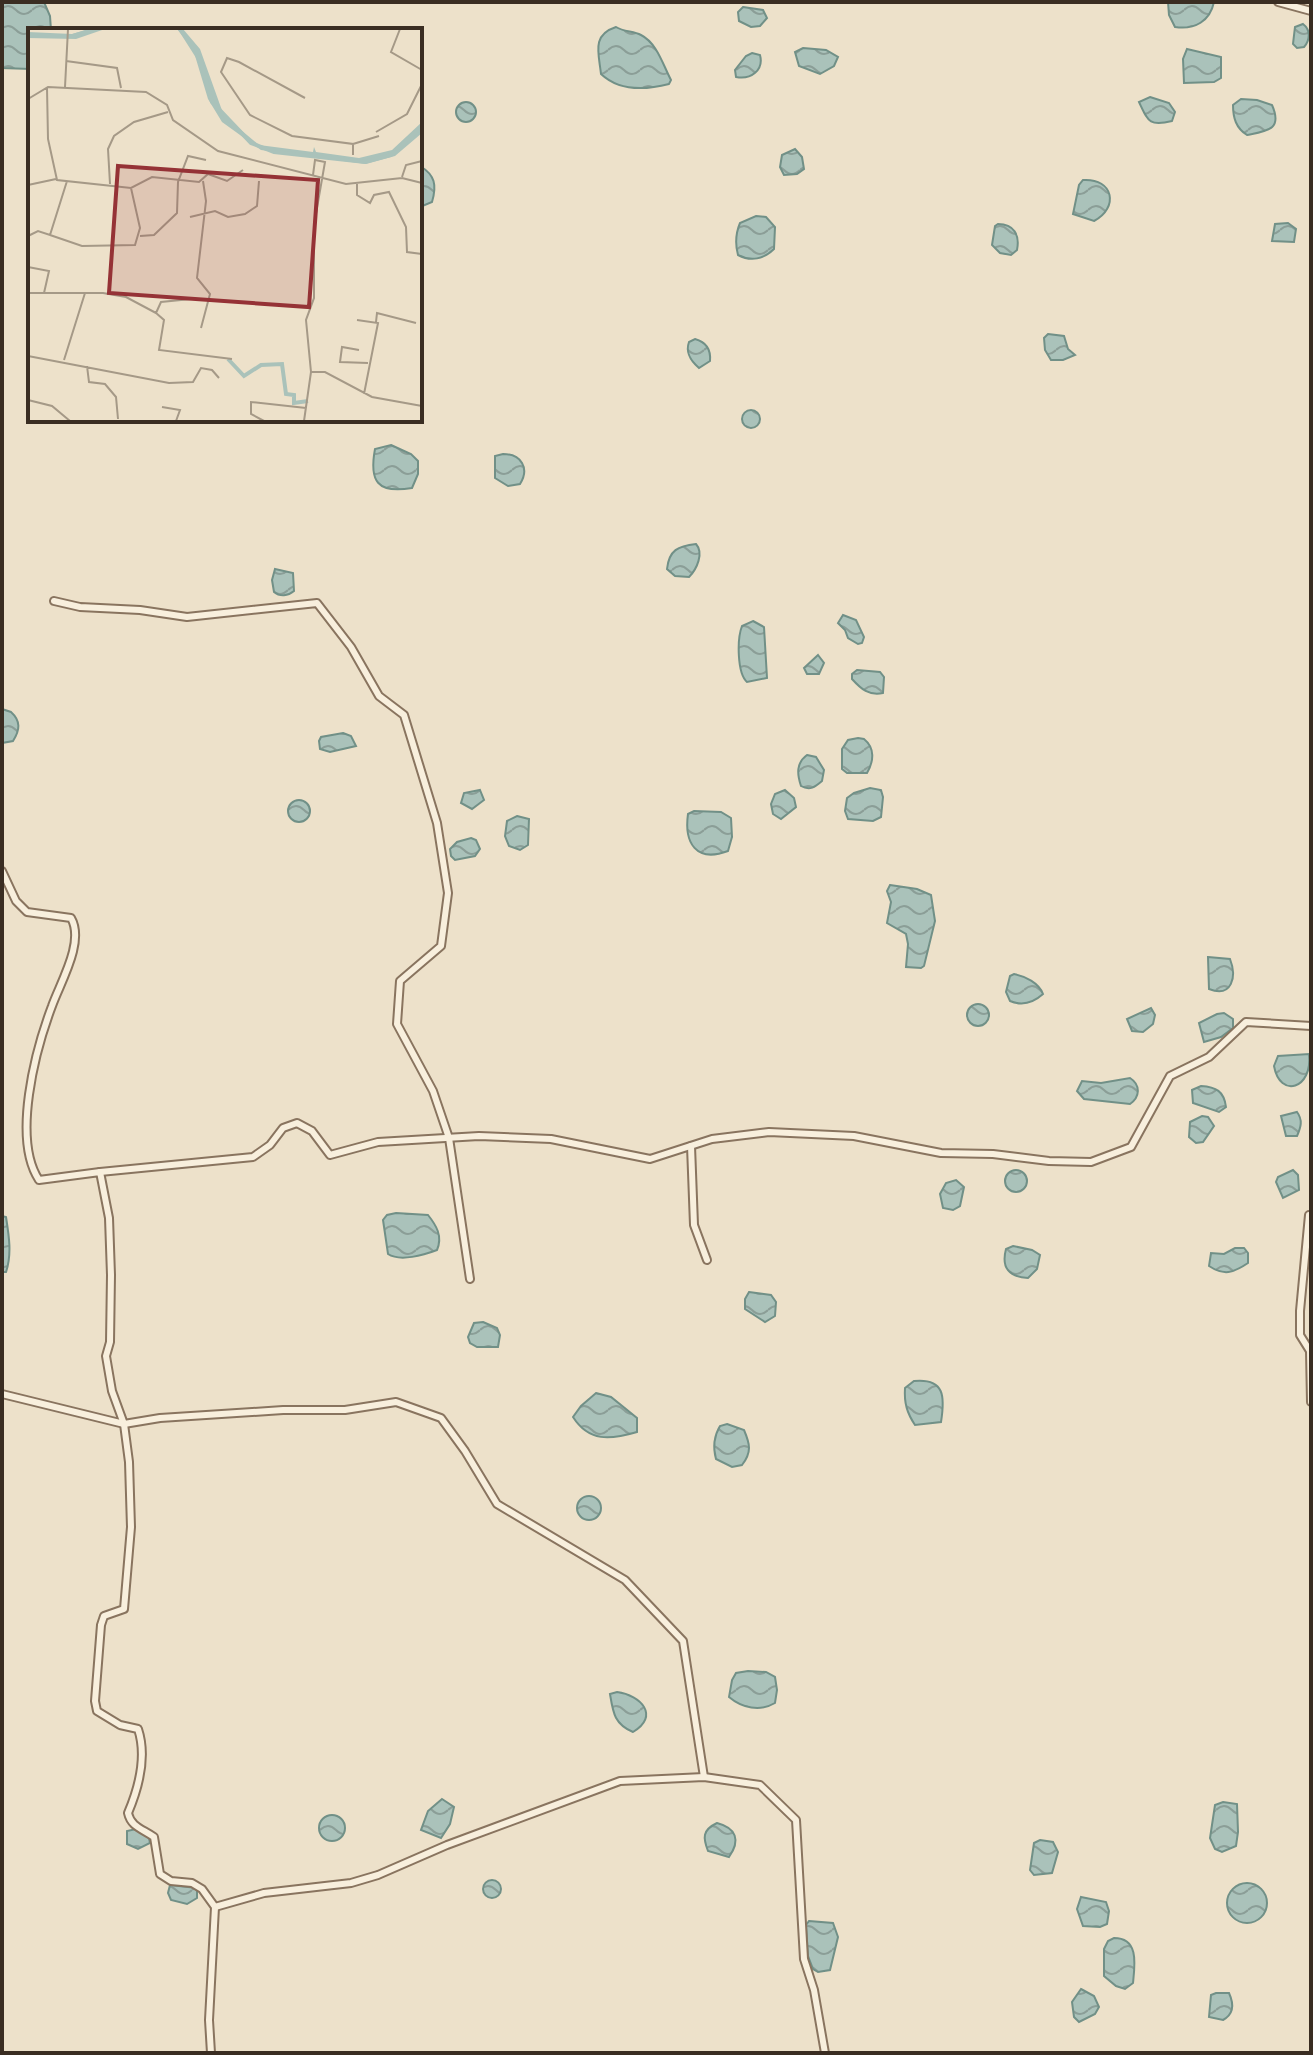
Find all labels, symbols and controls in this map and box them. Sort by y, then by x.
inset map [28,28,422,422]

